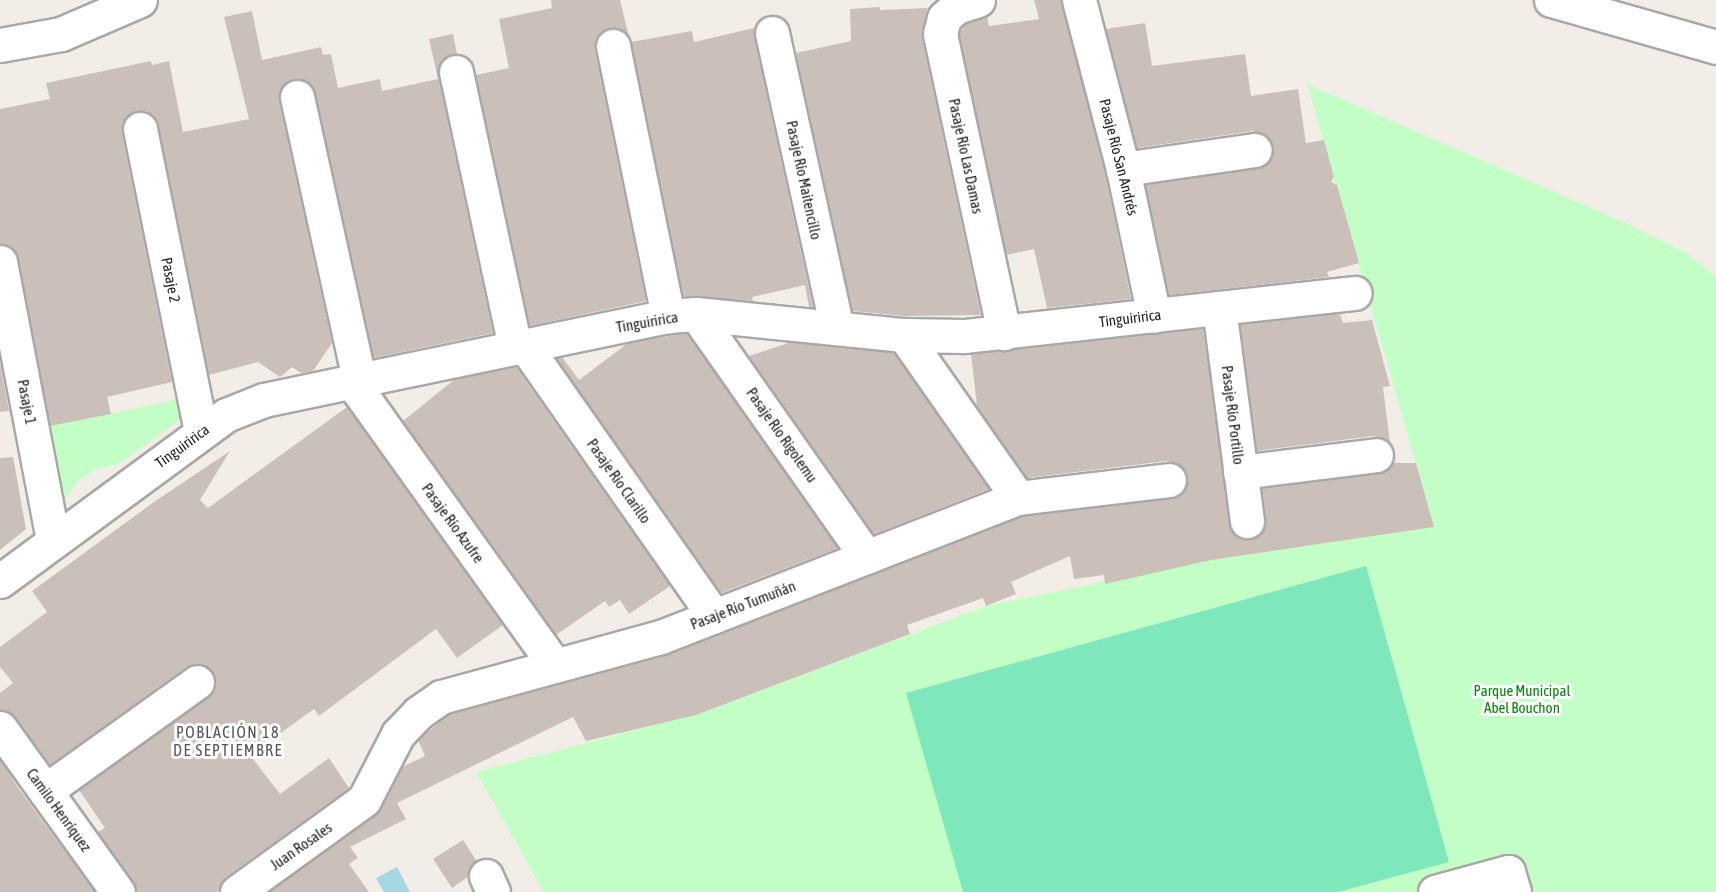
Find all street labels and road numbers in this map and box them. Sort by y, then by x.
street label: Pasaje Río Las Damas [945,97,987,215]
street label: Pasaje Río San Andrés [1096,97,1142,217]
street label: Pasaje Río Maitencillo [783,119,825,241]
street label: Pasaje 2 [158,256,184,304]
street label: Tinguiririca [1098,305,1162,331]
street label: Tinguiririca [615,308,679,336]
street label: Pasaje Río Portillo [1218,364,1248,466]
street label: Pasaje 1 [14,378,40,426]
street label: Pasaje Río Rigolemu [743,384,821,486]
street label: Tinguiririca [151,420,213,472]
street label: Pasaje Río Clarillo [583,435,655,527]
street label: Pasaje Río Azufre [418,480,488,566]
street label: Pasaje Río Tumuñán [688,577,798,633]
street label: Camilo Henríquez [23,765,95,855]
street label: Juan Rosales [267,818,335,874]

